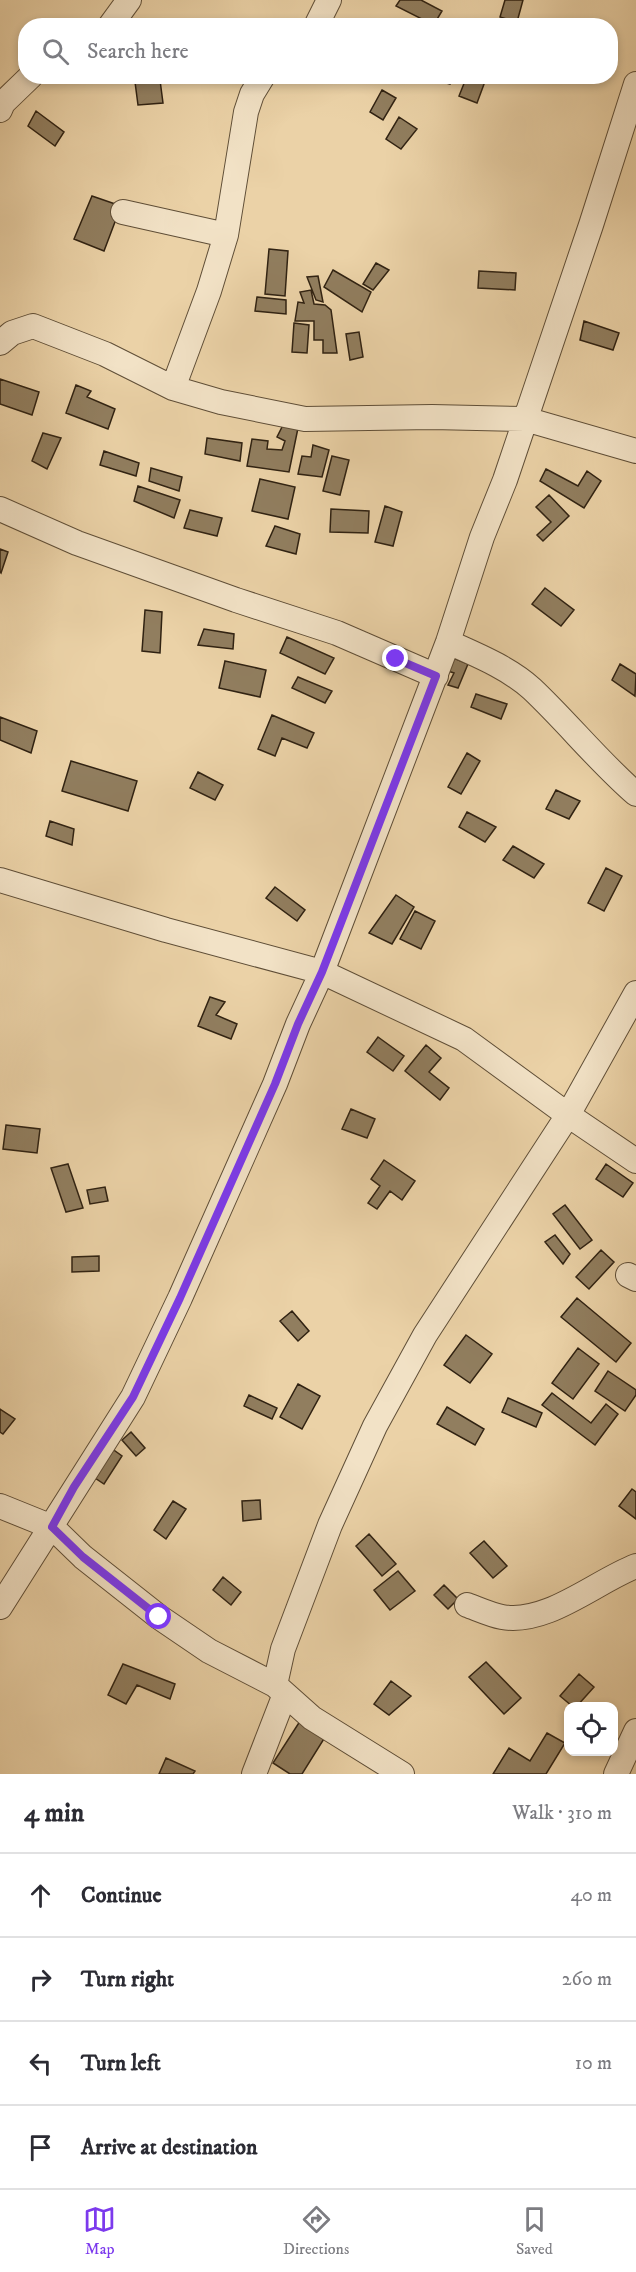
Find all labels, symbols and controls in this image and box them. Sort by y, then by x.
search box [18,18,618,84]
icon: search [39,35,72,68]
text: Search here [87,38,189,65]
route end [382,645,408,671]
route start [145,1603,171,1629]
map controls [564,1702,618,1756]
button: locate [564,1702,618,1756]
text: 4 min [24,1797,84,1830]
text: Walk · 310 m [512,1801,612,1826]
icon: ahead [24,1879,57,1912]
text: Continue [81,1882,162,1909]
text: 40 m [570,1883,612,1908]
icon: right [24,1963,57,1996]
text: Turn right [81,1966,174,1993]
text: 260 m [562,1967,612,1992]
icon: left [24,2047,57,2080]
text: Turn left [81,2050,161,2077]
text: 10 m [575,2051,612,2076]
icon: arrive [24,2131,57,2164]
text: Arrive at destination [81,2134,258,2161]
tab: Map [83,2203,116,2259]
tab: Directions [283,2203,349,2259]
tab: Saved [516,2203,553,2259]

